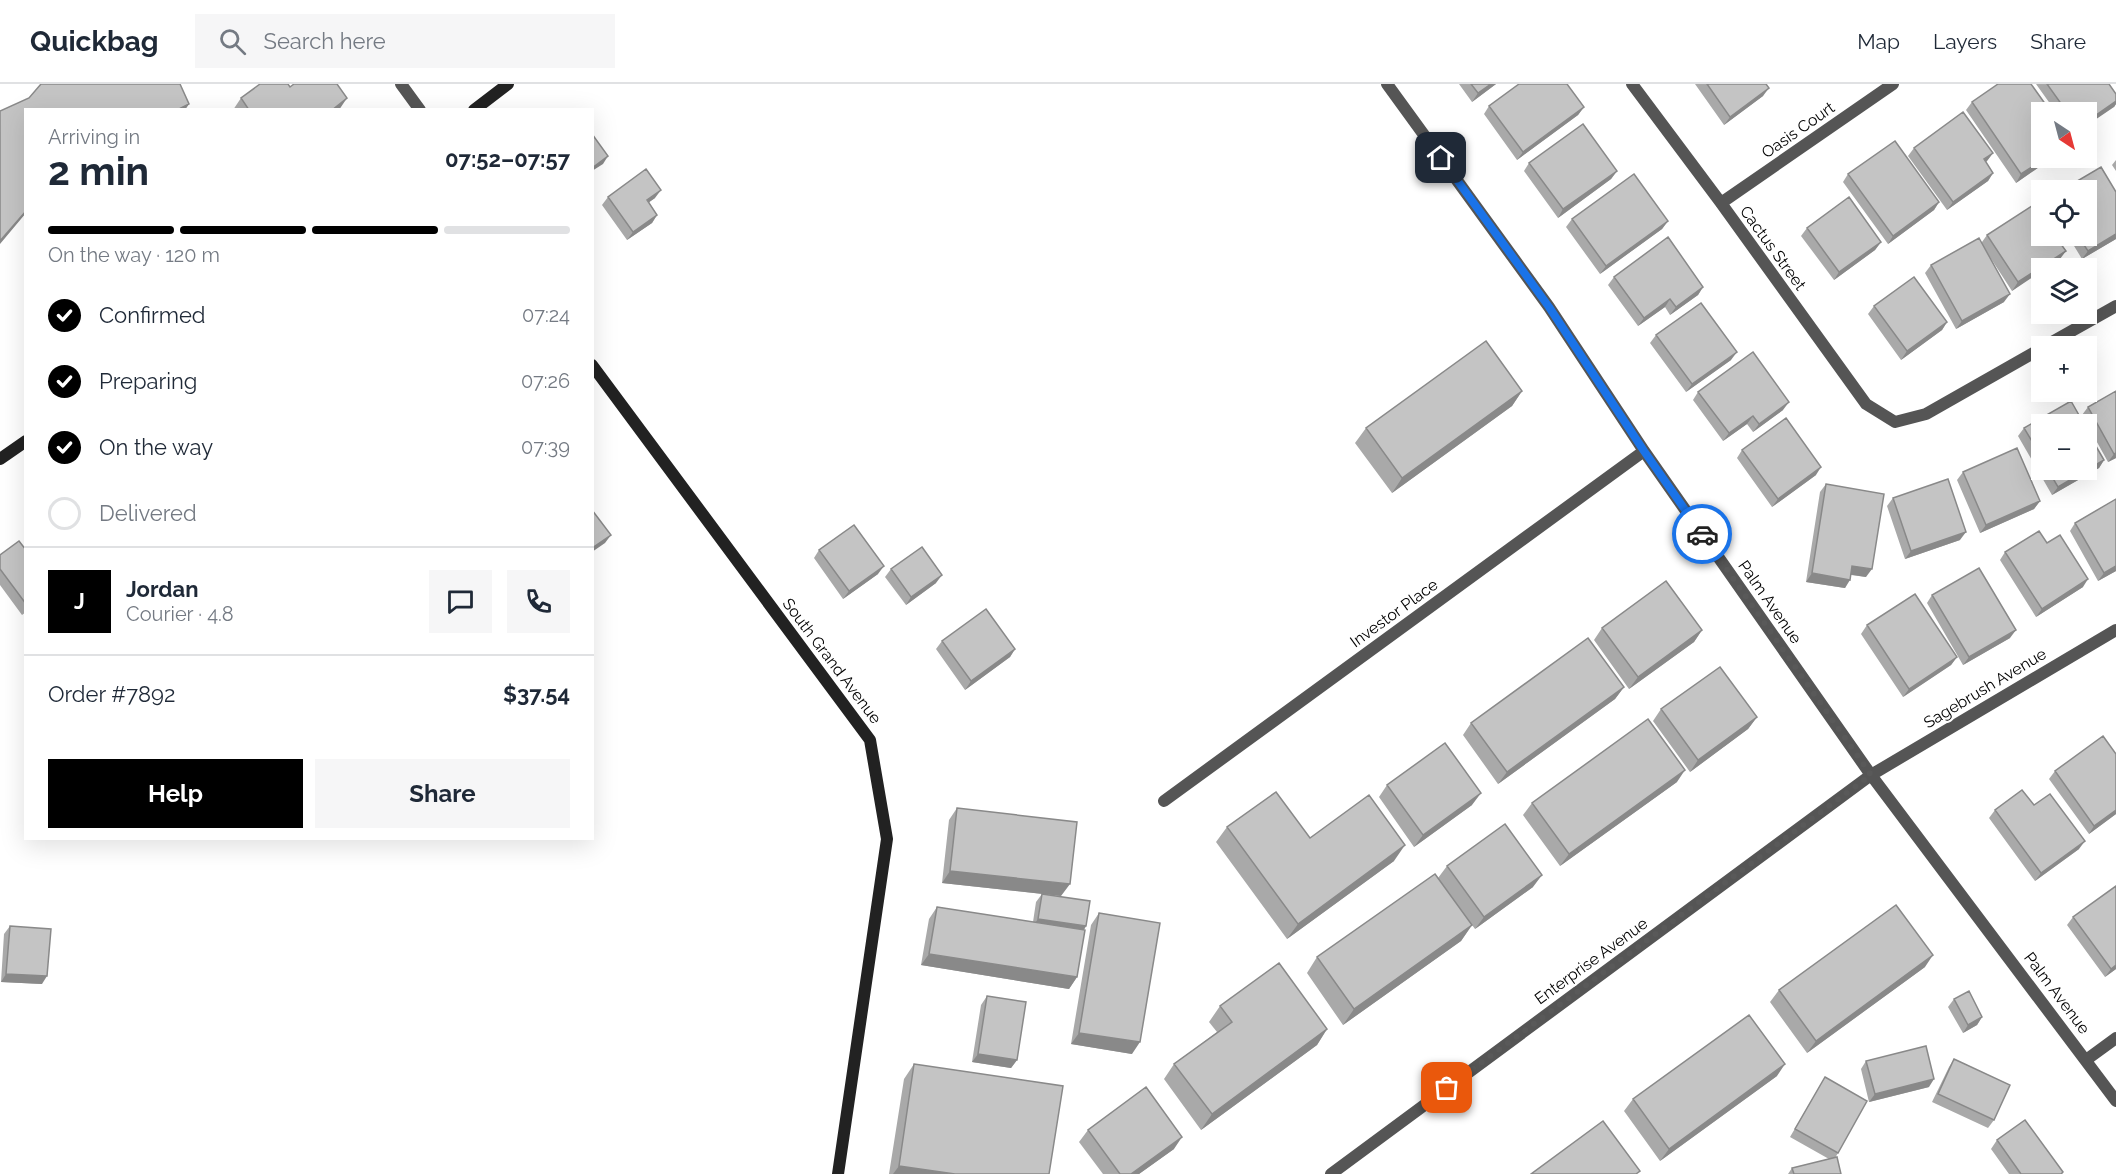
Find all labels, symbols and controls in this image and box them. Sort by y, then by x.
search box [195,14,615,68]
text: Quickbag [30,25,159,58]
icon: search [216,25,249,58]
text: Search here [264,28,386,54]
text: Map [1857,29,1900,54]
text: Layers [1933,29,1997,54]
text: Share [2030,29,2086,54]
street label: Oasis Court [1758,98,1839,162]
north arrow [2031,102,2097,168]
map controls [2031,102,2097,480]
text: Arriving in [48,125,140,149]
pin [1415,132,1466,183]
icon: home [1424,141,1457,174]
text: 07:52–07:57 [445,146,570,172]
text: 2 min [48,148,149,194]
button: locate [2031,180,2097,246]
street label: Cactus Street [1736,202,1810,294]
text: On the way · 120 m [48,243,220,267]
button: layers [2031,258,2097,324]
icon: check [48,299,81,332]
text: Confirmed [99,302,206,328]
text: 07:24 [522,303,570,327]
button: + [2031,336,2097,402]
icon: check [48,365,81,398]
text: Preparing [99,368,197,394]
text: 07:26 [521,369,570,393]
button: − [2031,414,2097,480]
icon: check [48,431,81,464]
text: On the way [99,434,213,460]
text: 07:39 [521,435,570,459]
text: Delivered [99,500,197,526]
courier [1672,504,1732,564]
icon: car [1686,518,1719,551]
street label: Palm Avenue [1734,557,1806,647]
button: chat [429,570,492,633]
button: phone [507,570,570,633]
street label: Investor Place [1346,575,1442,651]
text: Jordan [126,576,198,602]
text: J [74,588,85,614]
street label: South Grand Avenue [779,594,885,728]
text: Courier · 4.8 [126,602,234,626]
street label: Sagebrush Avenue [1920,644,2050,732]
text: Order #7892 [48,681,175,707]
text: $37.54 [503,681,570,707]
button: Help [48,759,303,828]
button: Share [315,759,570,828]
street label: Enterprise Avenue [1531,914,1651,1008]
street label: Palm Avenue [2020,948,2094,1038]
pin [1421,1062,1472,1113]
icon: bag [1430,1071,1463,1104]

